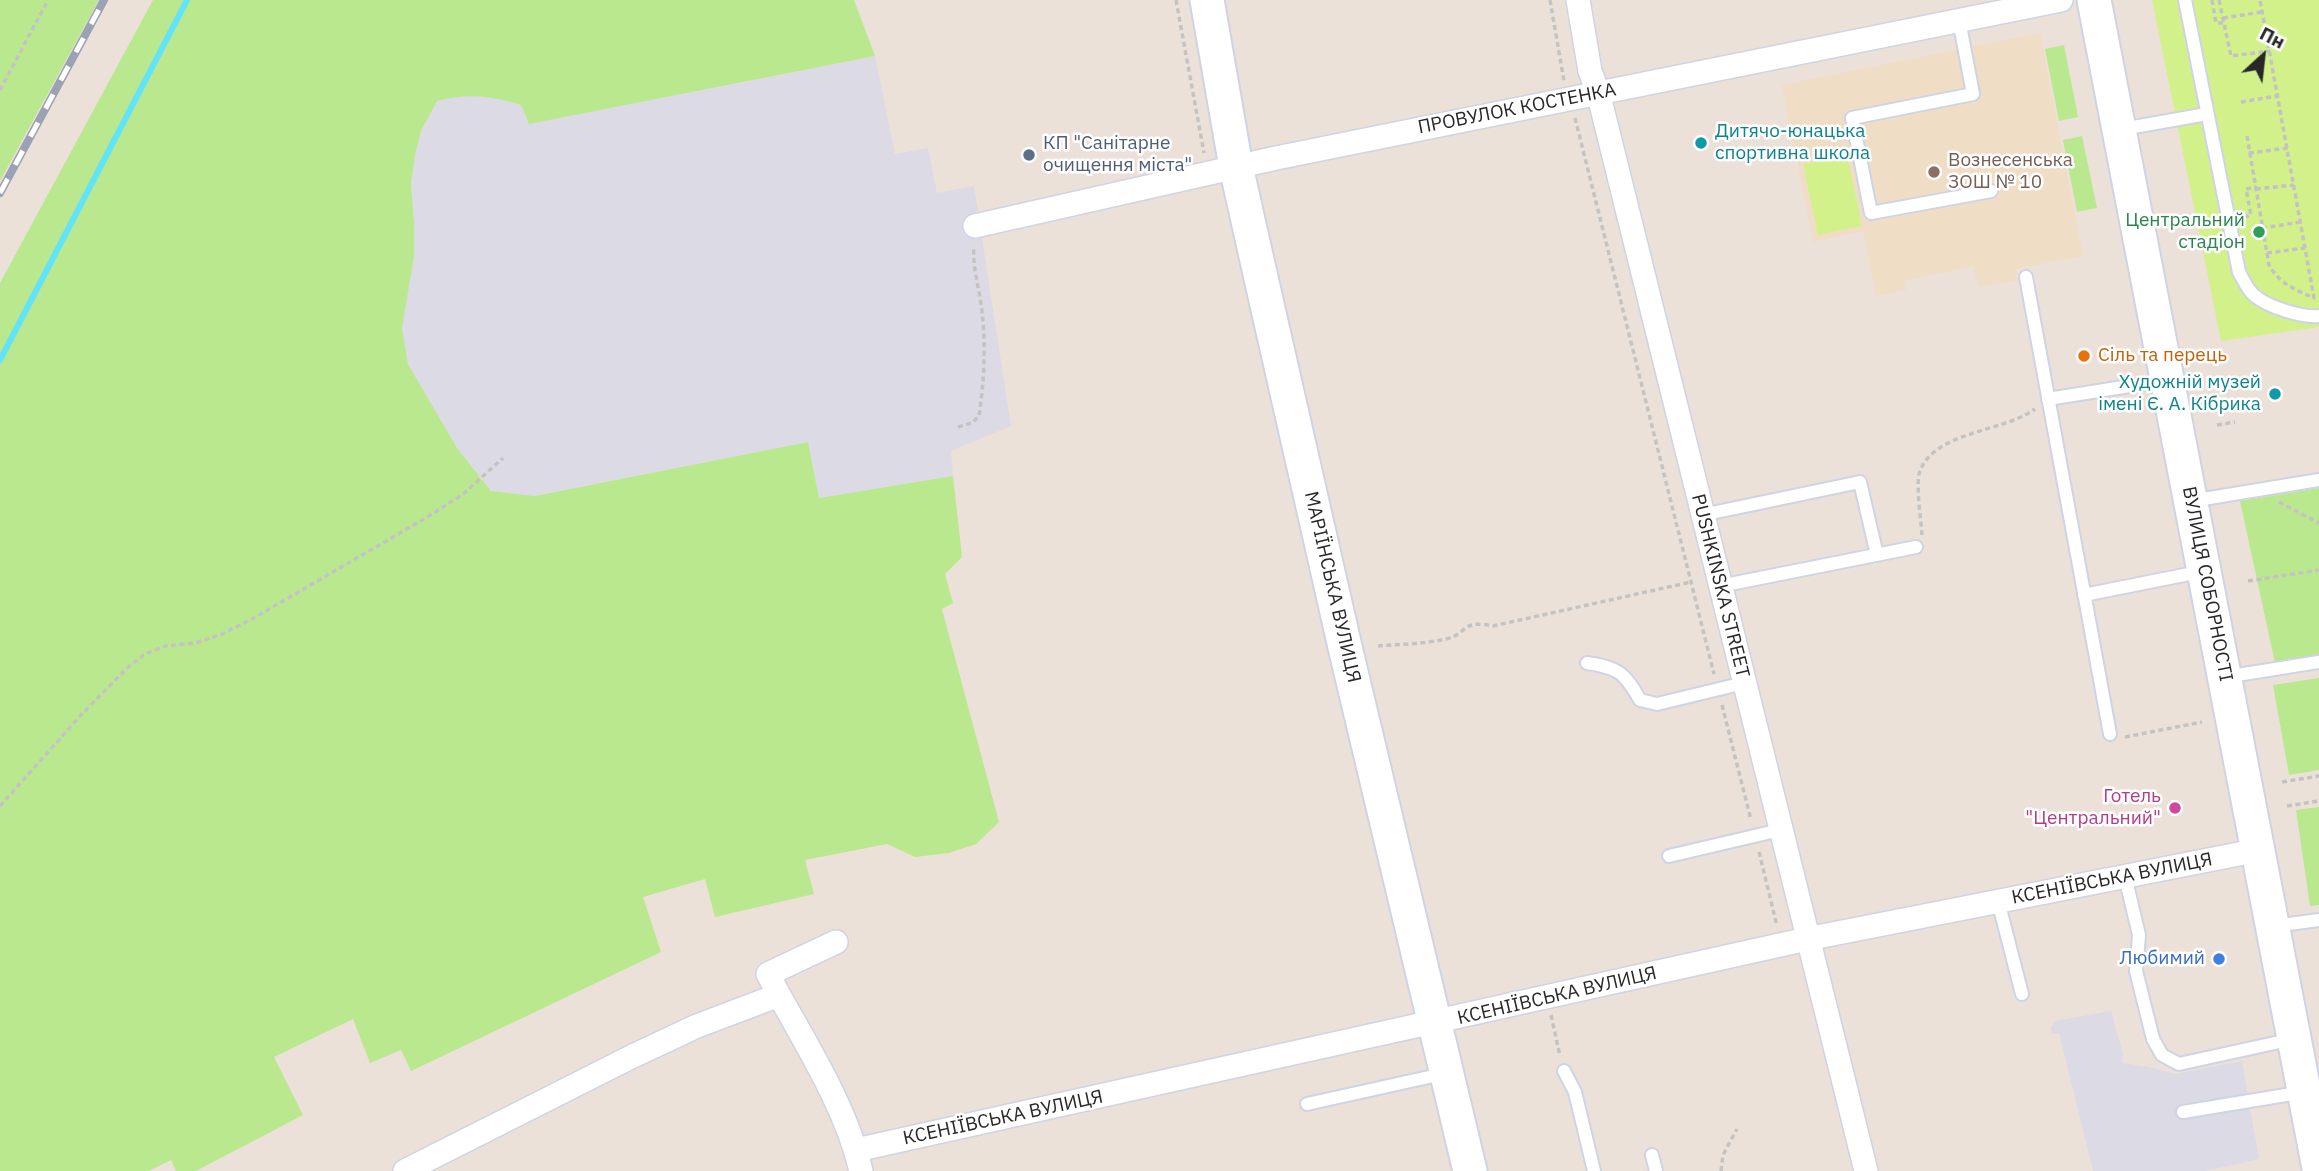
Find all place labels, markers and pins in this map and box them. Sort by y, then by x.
place label: Дитячо-юнацька спортивна школа [1715,121,1870,165]
place label: КП "Санітарне очищення міста" [1043,133,1192,177]
marker: Дитячо-юнацька спортивна школа [1693,135,1709,151]
marker: КП "Санітарне очищення міста" [1021,147,1037,163]
place label: Вознесенська ЗОШ № 10 [1948,150,2073,194]
marker: Вознесенська ЗОШ № 10 [1926,164,1942,180]
place label: Центральний стадіон [2125,210,2245,254]
marker: Центральний стадіон [2251,224,2267,240]
place label: Сіль та перець [2098,345,2227,367]
marker: Сіль та перець [2076,348,2092,364]
place label: Художній музей імені Є. А. Кібрика [2098,372,2261,416]
marker: Художній музей імені Є. А. Кібрика [2267,386,2283,402]
place label: Готель "Центральний" [2025,786,2161,830]
marker: Готель "Центральний" [2167,800,2183,816]
place label: Любимий [2120,948,2205,970]
marker: Любимий [2211,951,2227,967]

